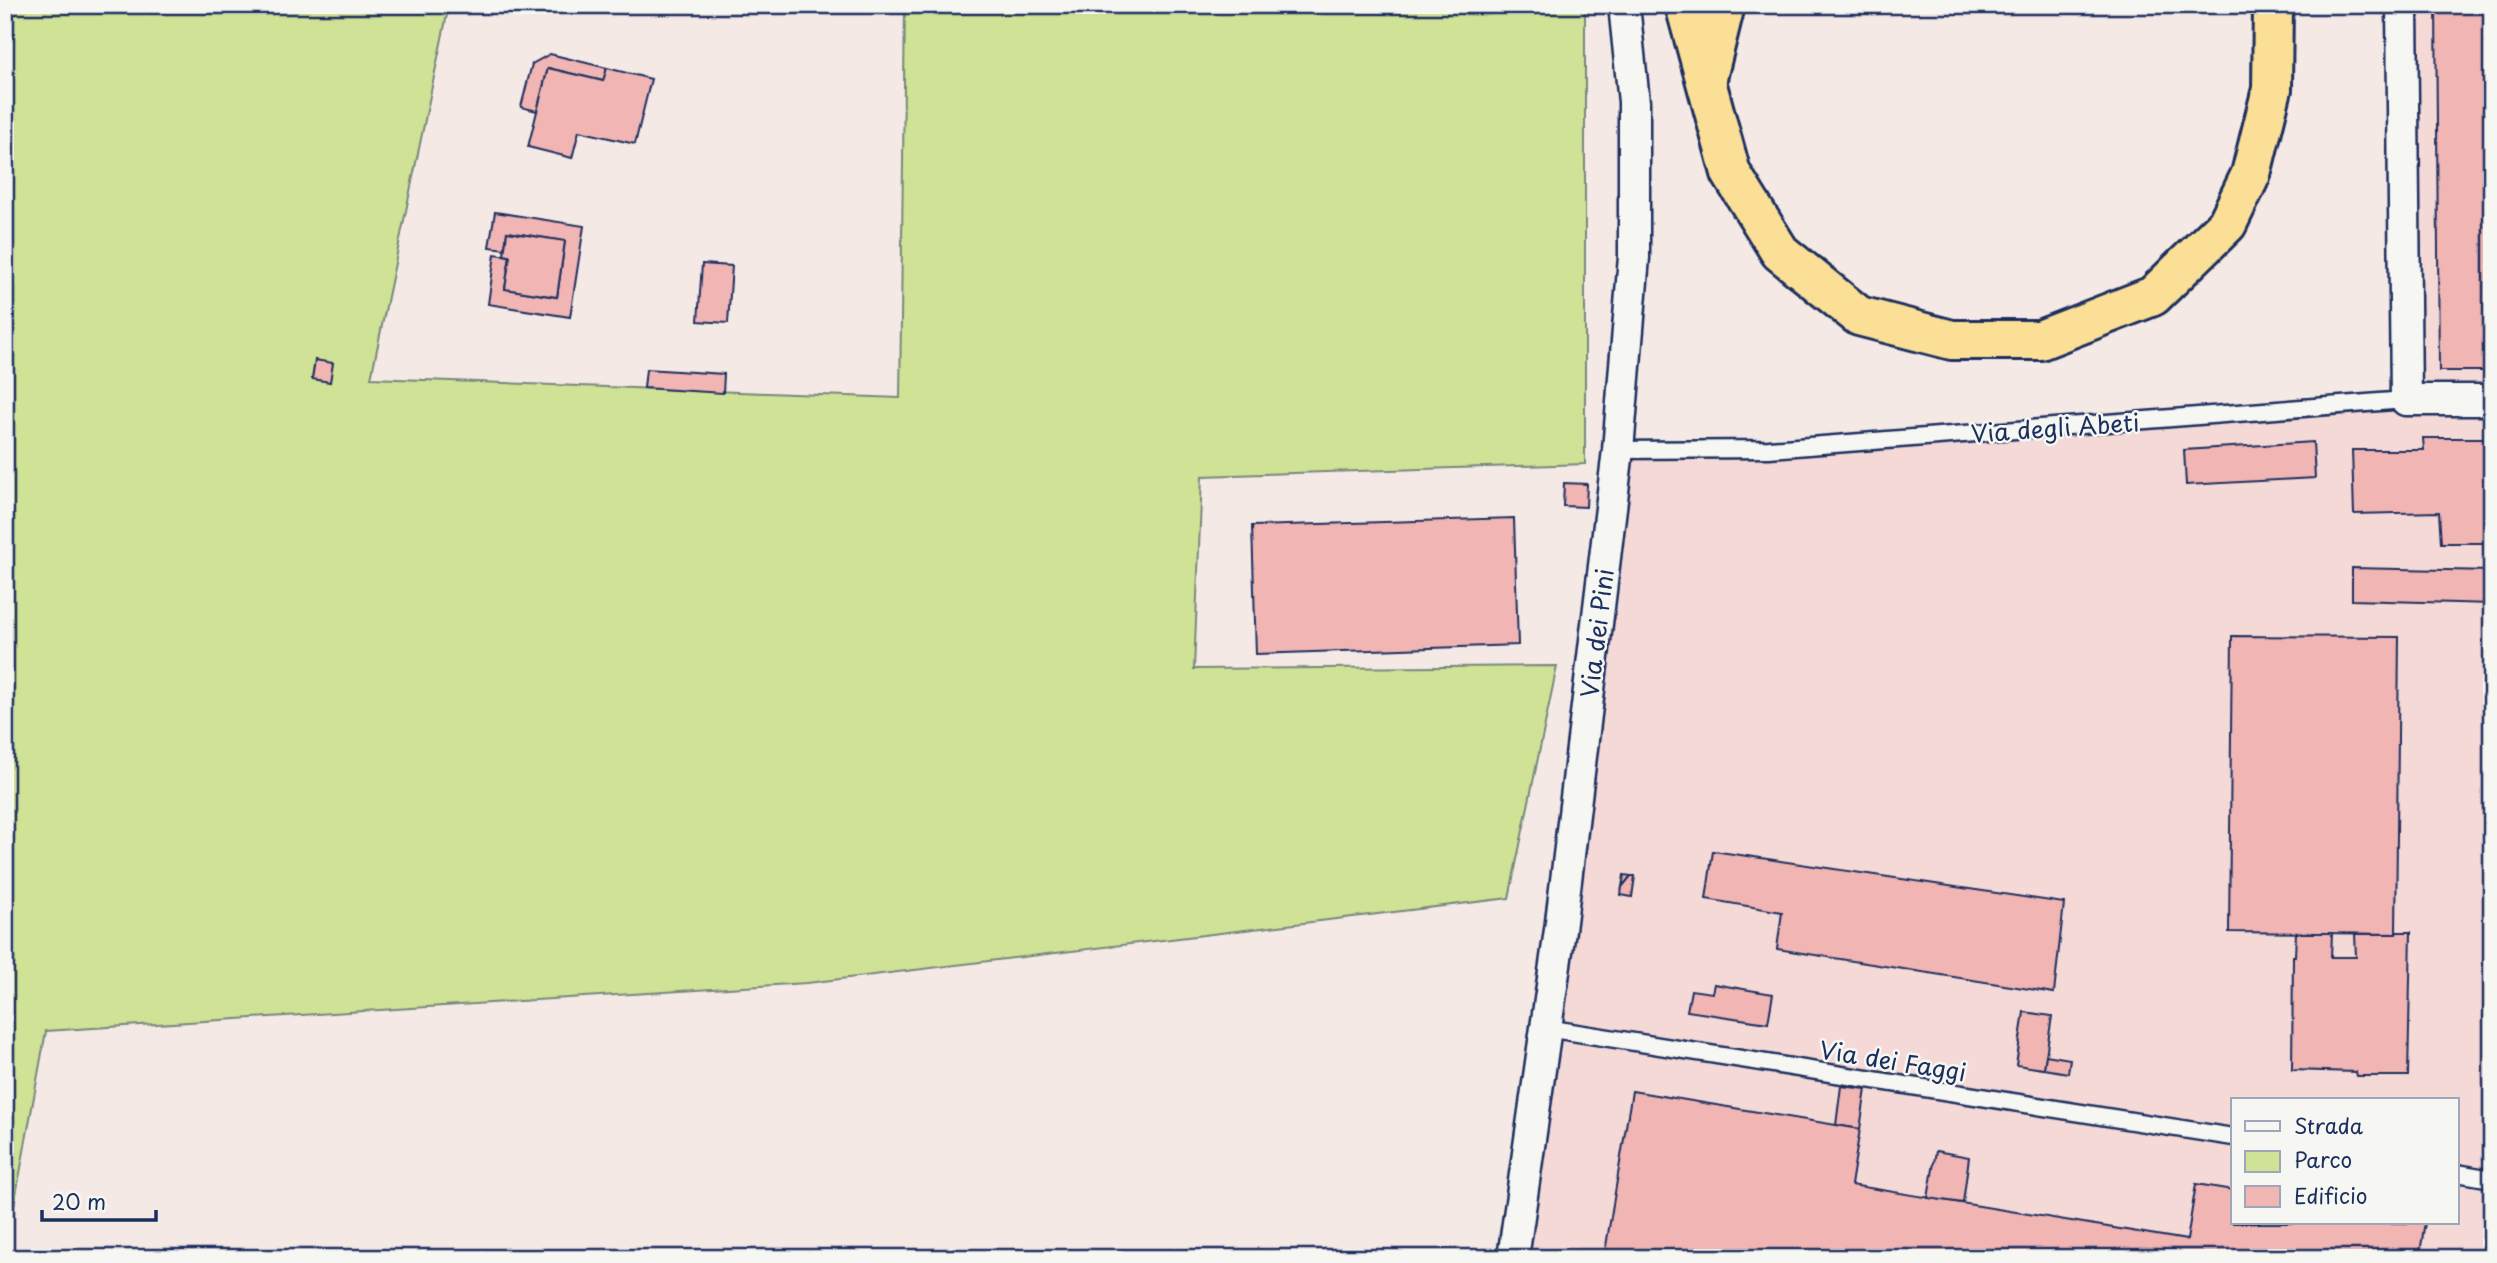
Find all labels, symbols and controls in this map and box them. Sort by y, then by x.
street label: Via degli Abeti [1969,403,2141,451]
street label: Via dei Pini [1570,566,1622,700]
street label: Via dei Faggi [1817,1031,1969,1089]
legend [2231,1098,2458,1224]
text: Strada [2294,1109,2364,1141]
text: Parco [2294,1143,2352,1175]
scale bar [42,1179,156,1223]
text: Edificio [2294,1179,2367,1211]
text: 20 m [52,1185,106,1217]

